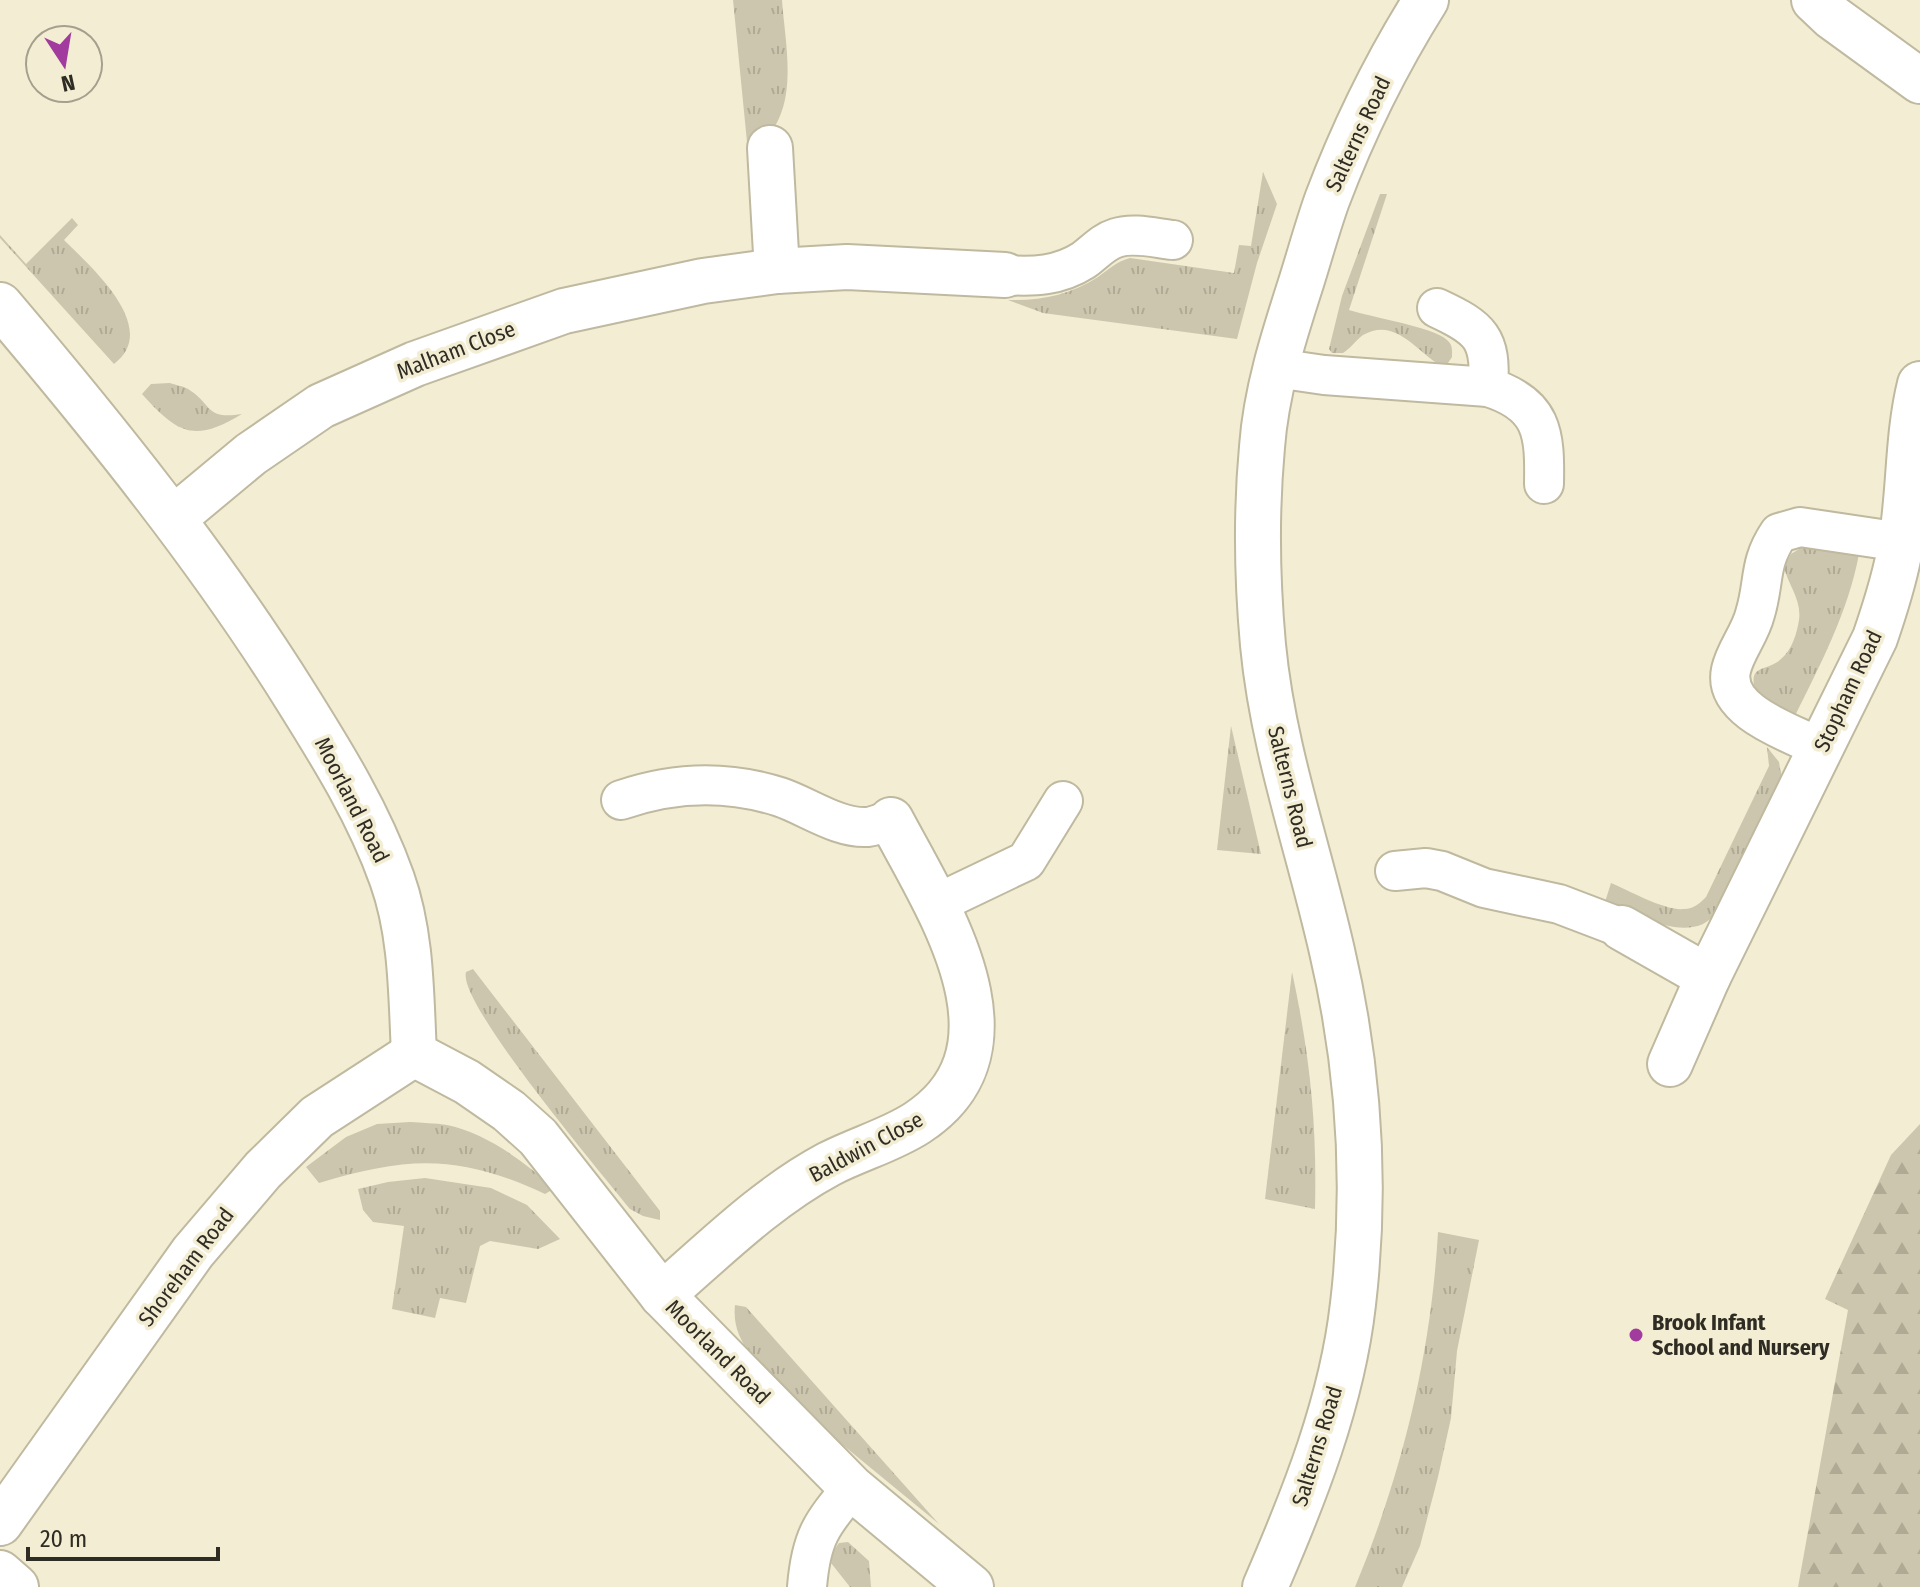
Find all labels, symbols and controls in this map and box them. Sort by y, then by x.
north arrow [24,24,104,104]
text: N [59,68,77,98]
street label: Salterns Road [1319,72,1397,196]
street label: Malham Close [393,315,519,385]
street label: Stopham Road [1808,626,1888,756]
street label: Salterns Road [1262,723,1318,851]
street label: Moorland Road [309,733,395,867]
street label: Baldwin Close [804,1106,928,1188]
street label: Shoreham Road [132,1202,240,1332]
street label: Moorland Road [660,1294,776,1410]
place label: Brook Infant School and Nursery [1652,1309,1830,1361]
marker: Brook Infant School and Nursery [1627,1326,1645,1344]
street label: Salterns Road [1286,1383,1348,1509]
scale bar [28,1511,218,1561]
text: 20 m [40,1525,87,1553]

